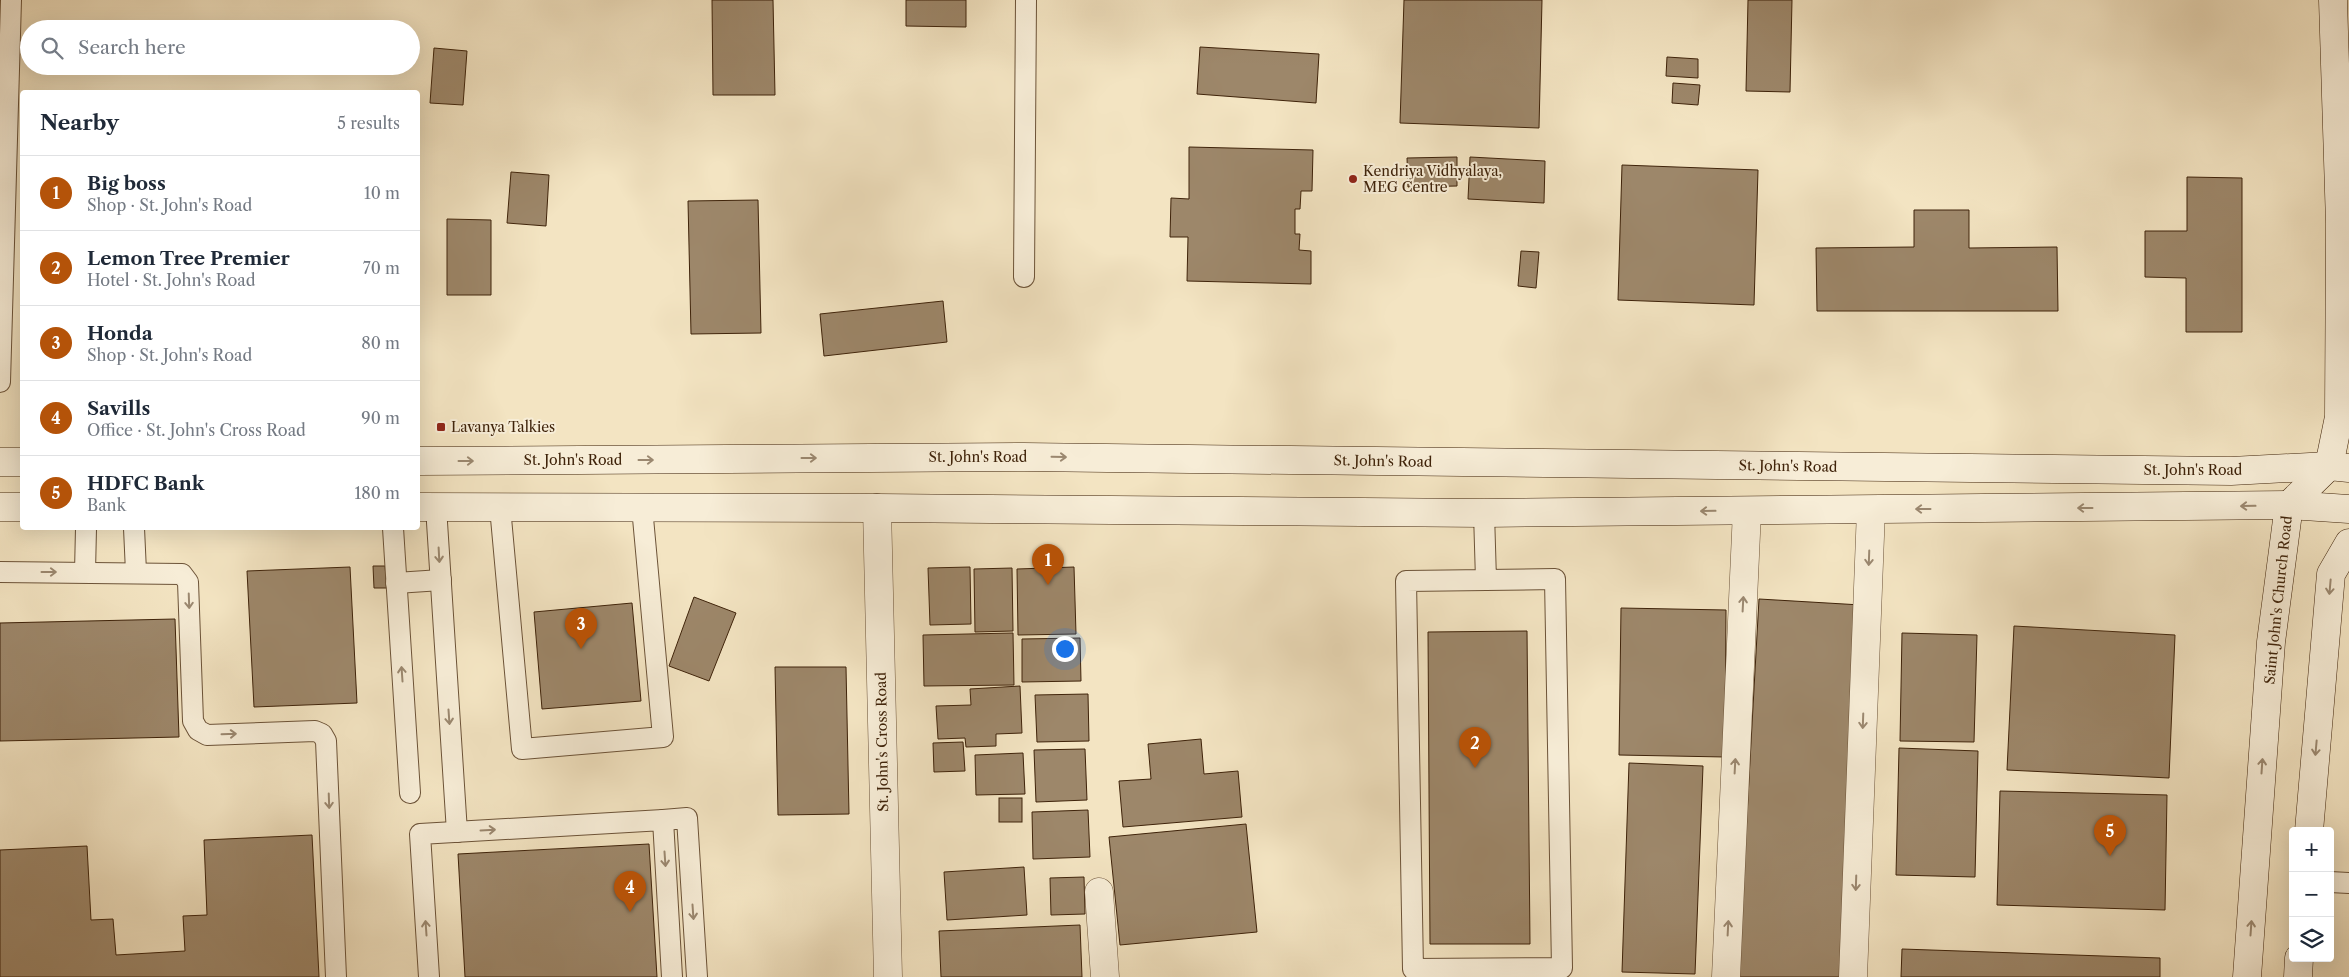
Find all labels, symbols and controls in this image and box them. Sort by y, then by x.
search box [20,20,420,75]
icon: search [38,34,66,62]
text: Search here [78,36,186,59]
text: Nearby [40,110,119,135]
text: 5 results [337,113,400,133]
place label: Kendriya Vidhyalaya, MEG Centre [1363,162,1502,196]
text: Big boss [87,172,166,195]
marker: Kendriya Vidhyalaya, MEG Centre [1347,173,1359,185]
text: 1 [52,183,60,203]
text: 10 m [364,183,400,203]
text: Shop · St. John's Road [87,195,252,215]
text: Lemon Tree Premier [87,247,290,270]
text: 2 [51,258,61,278]
text: 70 m [363,258,400,278]
text: Hotel · St. John's Road [87,270,255,290]
text: Honda [87,322,153,345]
text: 3 [51,333,61,353]
text: 80 m [361,333,400,353]
text: Shop · St. John's Road [87,345,252,365]
text: Savills [87,397,150,420]
text: 4 [51,408,61,428]
text: 90 m [361,408,400,428]
place label: Lavanya Talkies [451,418,555,436]
text: Office · St. John's Cross Road [87,420,306,440]
marker: Lavanya Talkies [435,421,447,433]
street label: St. John's Road [929,448,1028,466]
street label: St. John's Road [524,451,623,469]
street label: St. John's Road [1333,451,1433,471]
one-way arrow [1050,452,1066,462]
one-way arrow [800,454,816,463]
one-way arrow [638,455,654,465]
one-way arrow [458,456,474,466]
street label: St. John's Road [1738,456,1838,476]
street label: St. John's Road [2144,461,2243,479]
text: HDFC Bank [87,472,204,495]
text: 5 [52,483,60,503]
text: 180 m [354,483,400,503]
text: Bank [87,495,126,515]
one-way arrow [2240,501,2256,511]
one-way arrow [2078,503,2094,513]
one-way arrow [1915,504,1932,514]
one-way arrow [1700,506,1716,516]
street label: Saint John's Church Road [2260,514,2296,685]
pin: 1 [1032,544,1064,585]
one-way arrow [435,547,444,563]
one-way arrow [1865,550,1874,566]
one-way arrow [40,567,56,577]
one-way arrow [2325,578,2335,594]
one-way arrow [184,592,194,608]
one-way arrow [1738,596,1747,612]
pin: 3 [565,608,597,649]
your location [1052,636,1078,662]
one-way arrow [398,667,407,683]
street label: St. John's Cross Road [872,671,892,812]
one-way arrow [445,709,454,725]
one-way arrow [1858,712,1868,729]
pin: 2 [1459,727,1491,768]
one-way arrow [220,729,236,739]
one-way arrow [2312,740,2321,756]
one-way arrow [1731,758,1740,774]
one-way arrow [2258,759,2267,775]
one-way arrow [324,793,333,809]
pin: 5 [2094,815,2126,856]
one-way arrow [480,825,496,834]
map controls [2289,827,2334,962]
button: + [2289,827,2334,872]
one-way arrow [661,851,670,867]
pin: 4 [614,871,646,912]
button: − [2289,872,2334,917]
one-way arrow [1852,875,1861,891]
one-way arrow [688,904,697,920]
button: layers [2289,917,2334,962]
one-way arrow [422,921,431,937]
one-way arrow [1723,921,1733,937]
one-way arrow [2246,921,2256,937]

